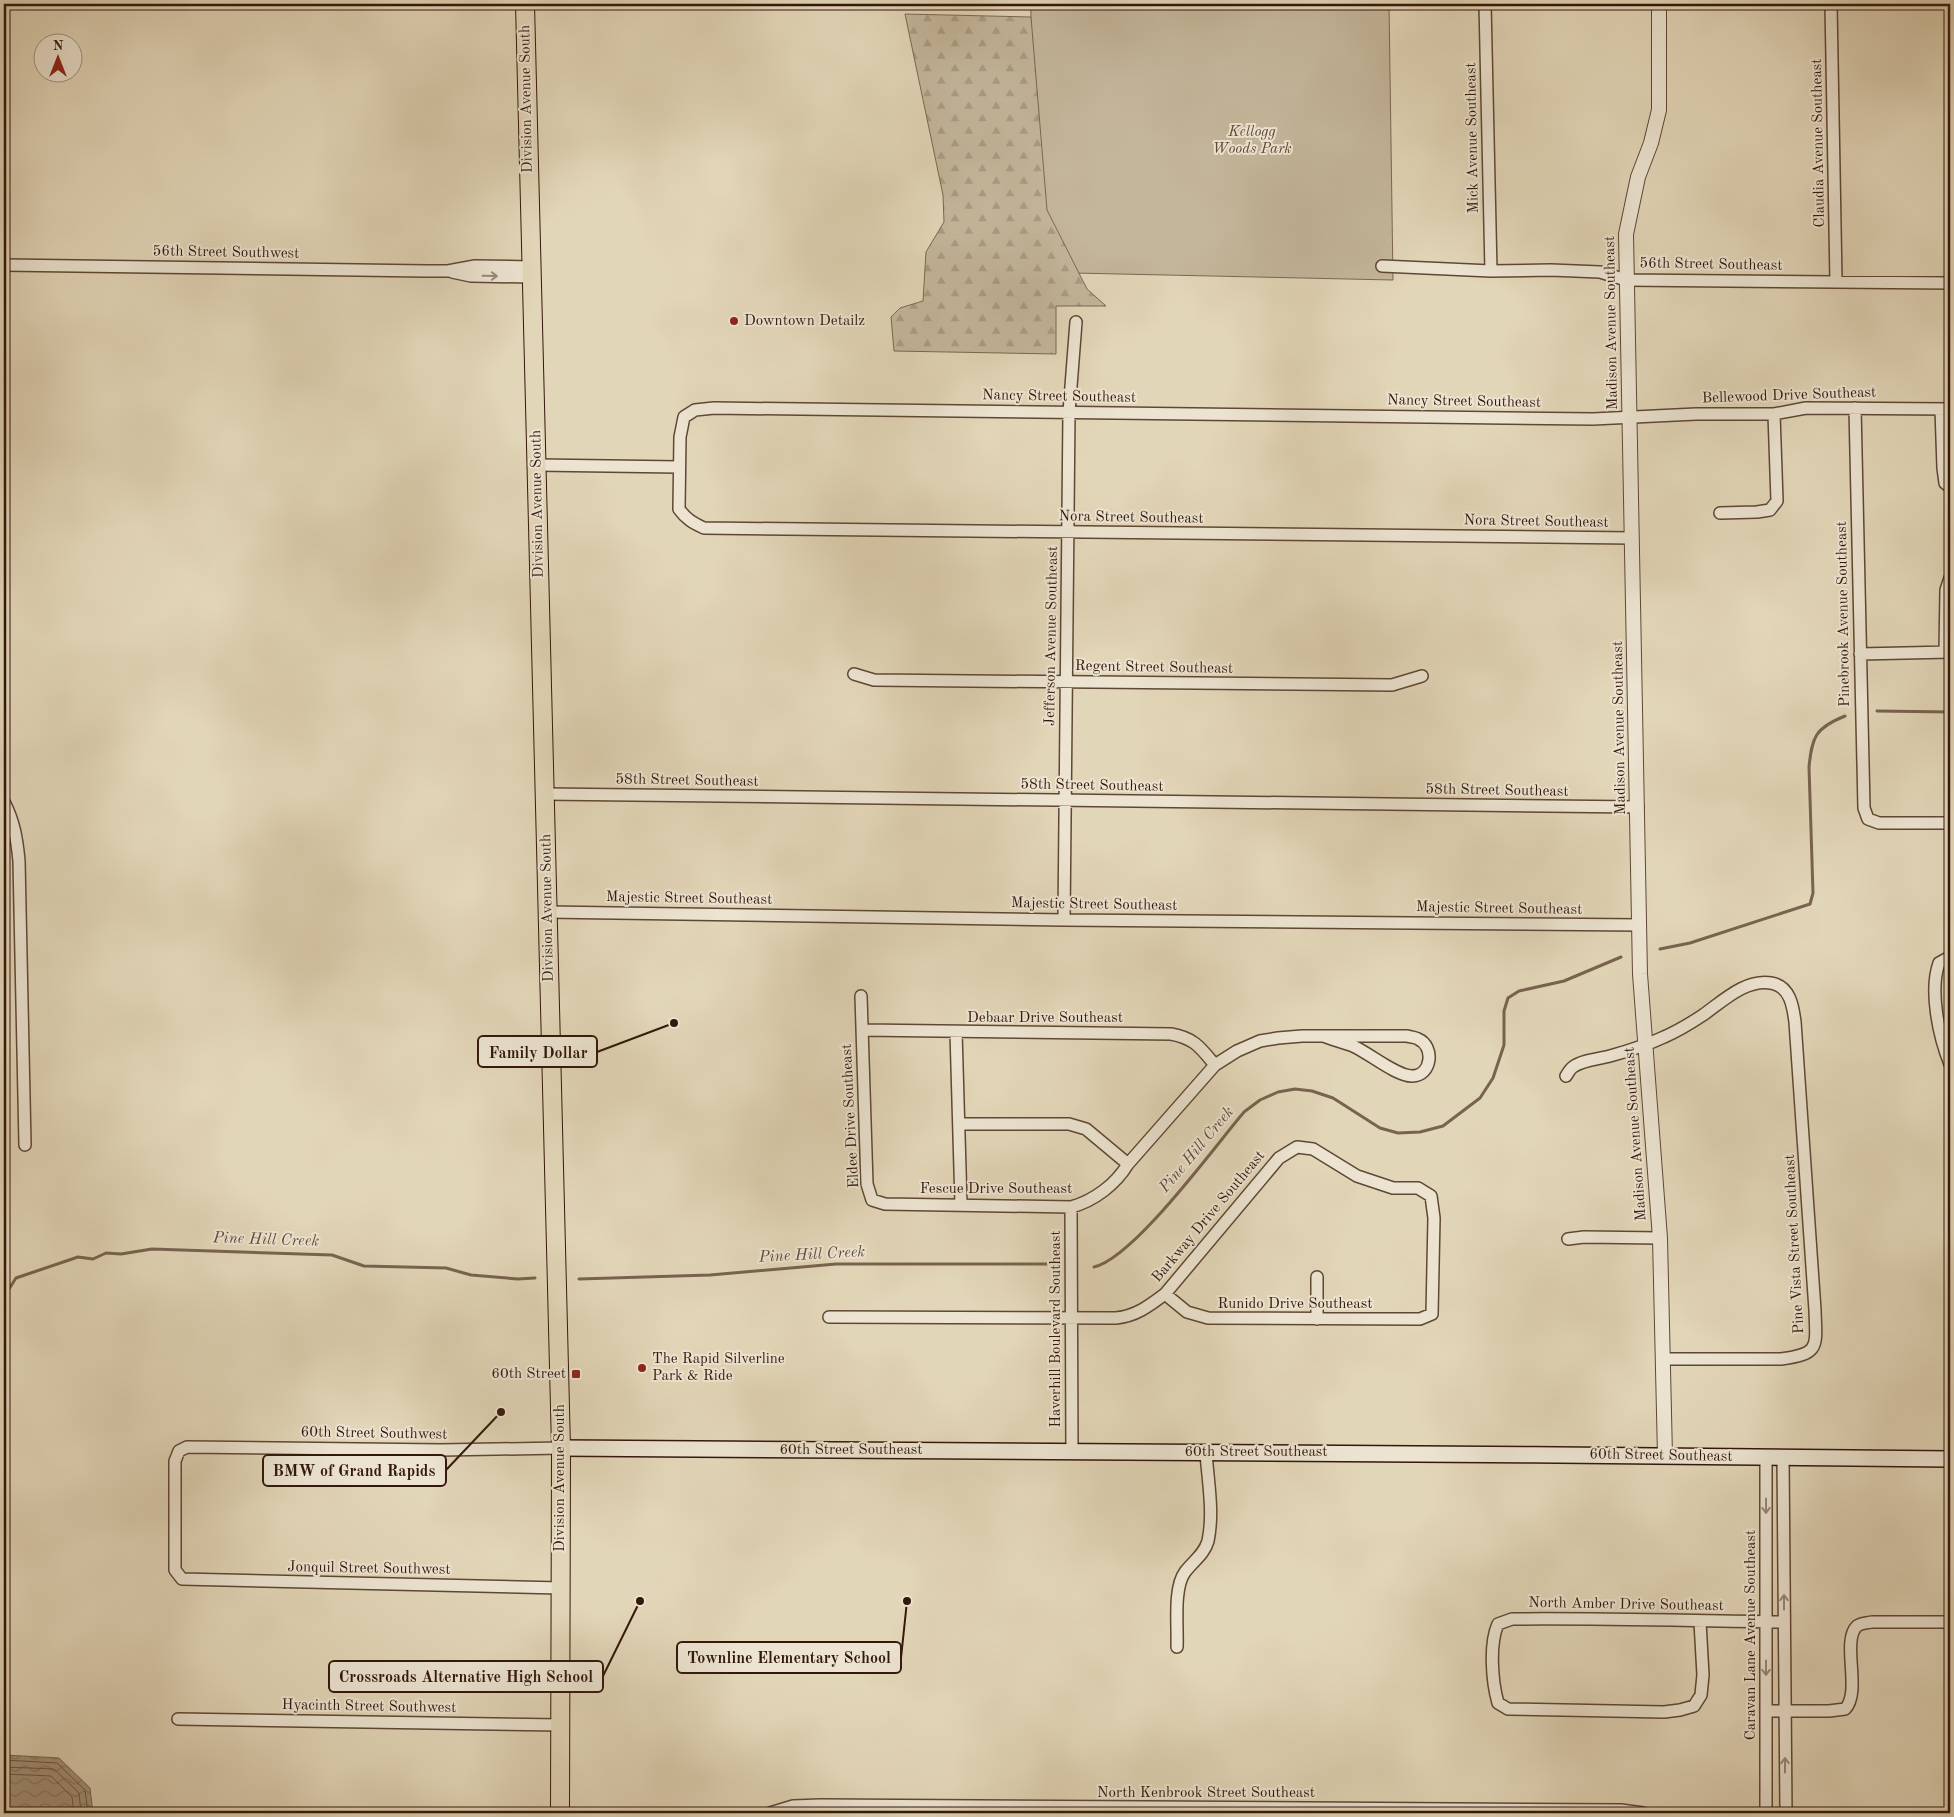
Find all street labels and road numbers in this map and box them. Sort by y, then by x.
street label: Division Avenue South [518,25,536,173]
street label: Claudia Avenue Southeast [1810,58,1828,228]
street label: Mick Avenue Southeast [1464,62,1482,214]
street label: Madison Avenue Southeast [1603,236,1621,410]
street label: 56th Street Southwest [153,244,299,262]
street label: 56th Street Southeast [1639,256,1783,274]
street label: Bellewood Drive Southeast [1702,385,1876,407]
street label: Nancy Street Southeast [982,388,1136,406]
street label: Nancy Street Southeast [1387,393,1541,411]
street label: Division Avenue South [529,430,547,578]
street label: Nora Street Southeast [1058,509,1204,527]
street label: Nora Street Southeast [1463,513,1609,531]
street label: Pinebrook Avenue Southeast [1835,521,1853,707]
street label: Jefferson Avenue Southeast [1043,546,1061,726]
street label: Madison Avenue Southeast [1611,641,1629,815]
street label: Regent Street Southeast [1075,659,1233,677]
street label: 58th Street Southeast [615,772,759,790]
street label: 58th Street Southeast [1020,777,1164,795]
street label: 58th Street Southeast [1425,782,1569,800]
street label: Division Avenue South [539,834,557,982]
street label: Majestic Street Southeast [606,890,772,908]
street label: Majestic Street Southeast [1011,896,1177,914]
street label: Majestic Street Southeast [1416,900,1582,918]
street label: Debaar Drive Southeast [967,1011,1123,1026]
street label: Eldee Drive Southeast [840,1043,862,1189]
street label: Madison Avenue Southeast [1622,1047,1650,1221]
street label: Barkway Drive Southeast [1150,1148,1268,1286]
street label: Pine Vista Street Southeast [1783,1154,1807,1334]
street label: Fescue Drive Southeast [920,1182,1072,1197]
street label: Haverhill Boulevard Southeast [1049,1230,1064,1428]
street label: Runido Drive Southeast [1218,1297,1372,1312]
street label: Division Avenue South [553,1404,568,1552]
street label: 60th Street Southwest [301,1425,447,1443]
street label: 60th Street Southeast [779,1443,923,1458]
street label: 60th Street Southeast [1184,1445,1328,1460]
street label: 60th Street Southeast [1589,1447,1733,1465]
street label: Caravan Lane Avenue Southeast [1744,1530,1759,1740]
street label: Jonquil Street Southwest [287,1560,451,1578]
street label: North Amber Drive Southeast [1528,1596,1724,1614]
street label: Hyacinth Street Southwest [282,1698,456,1716]
street label: North Kenbrook Street Southeast [1097,1786,1315,1801]

